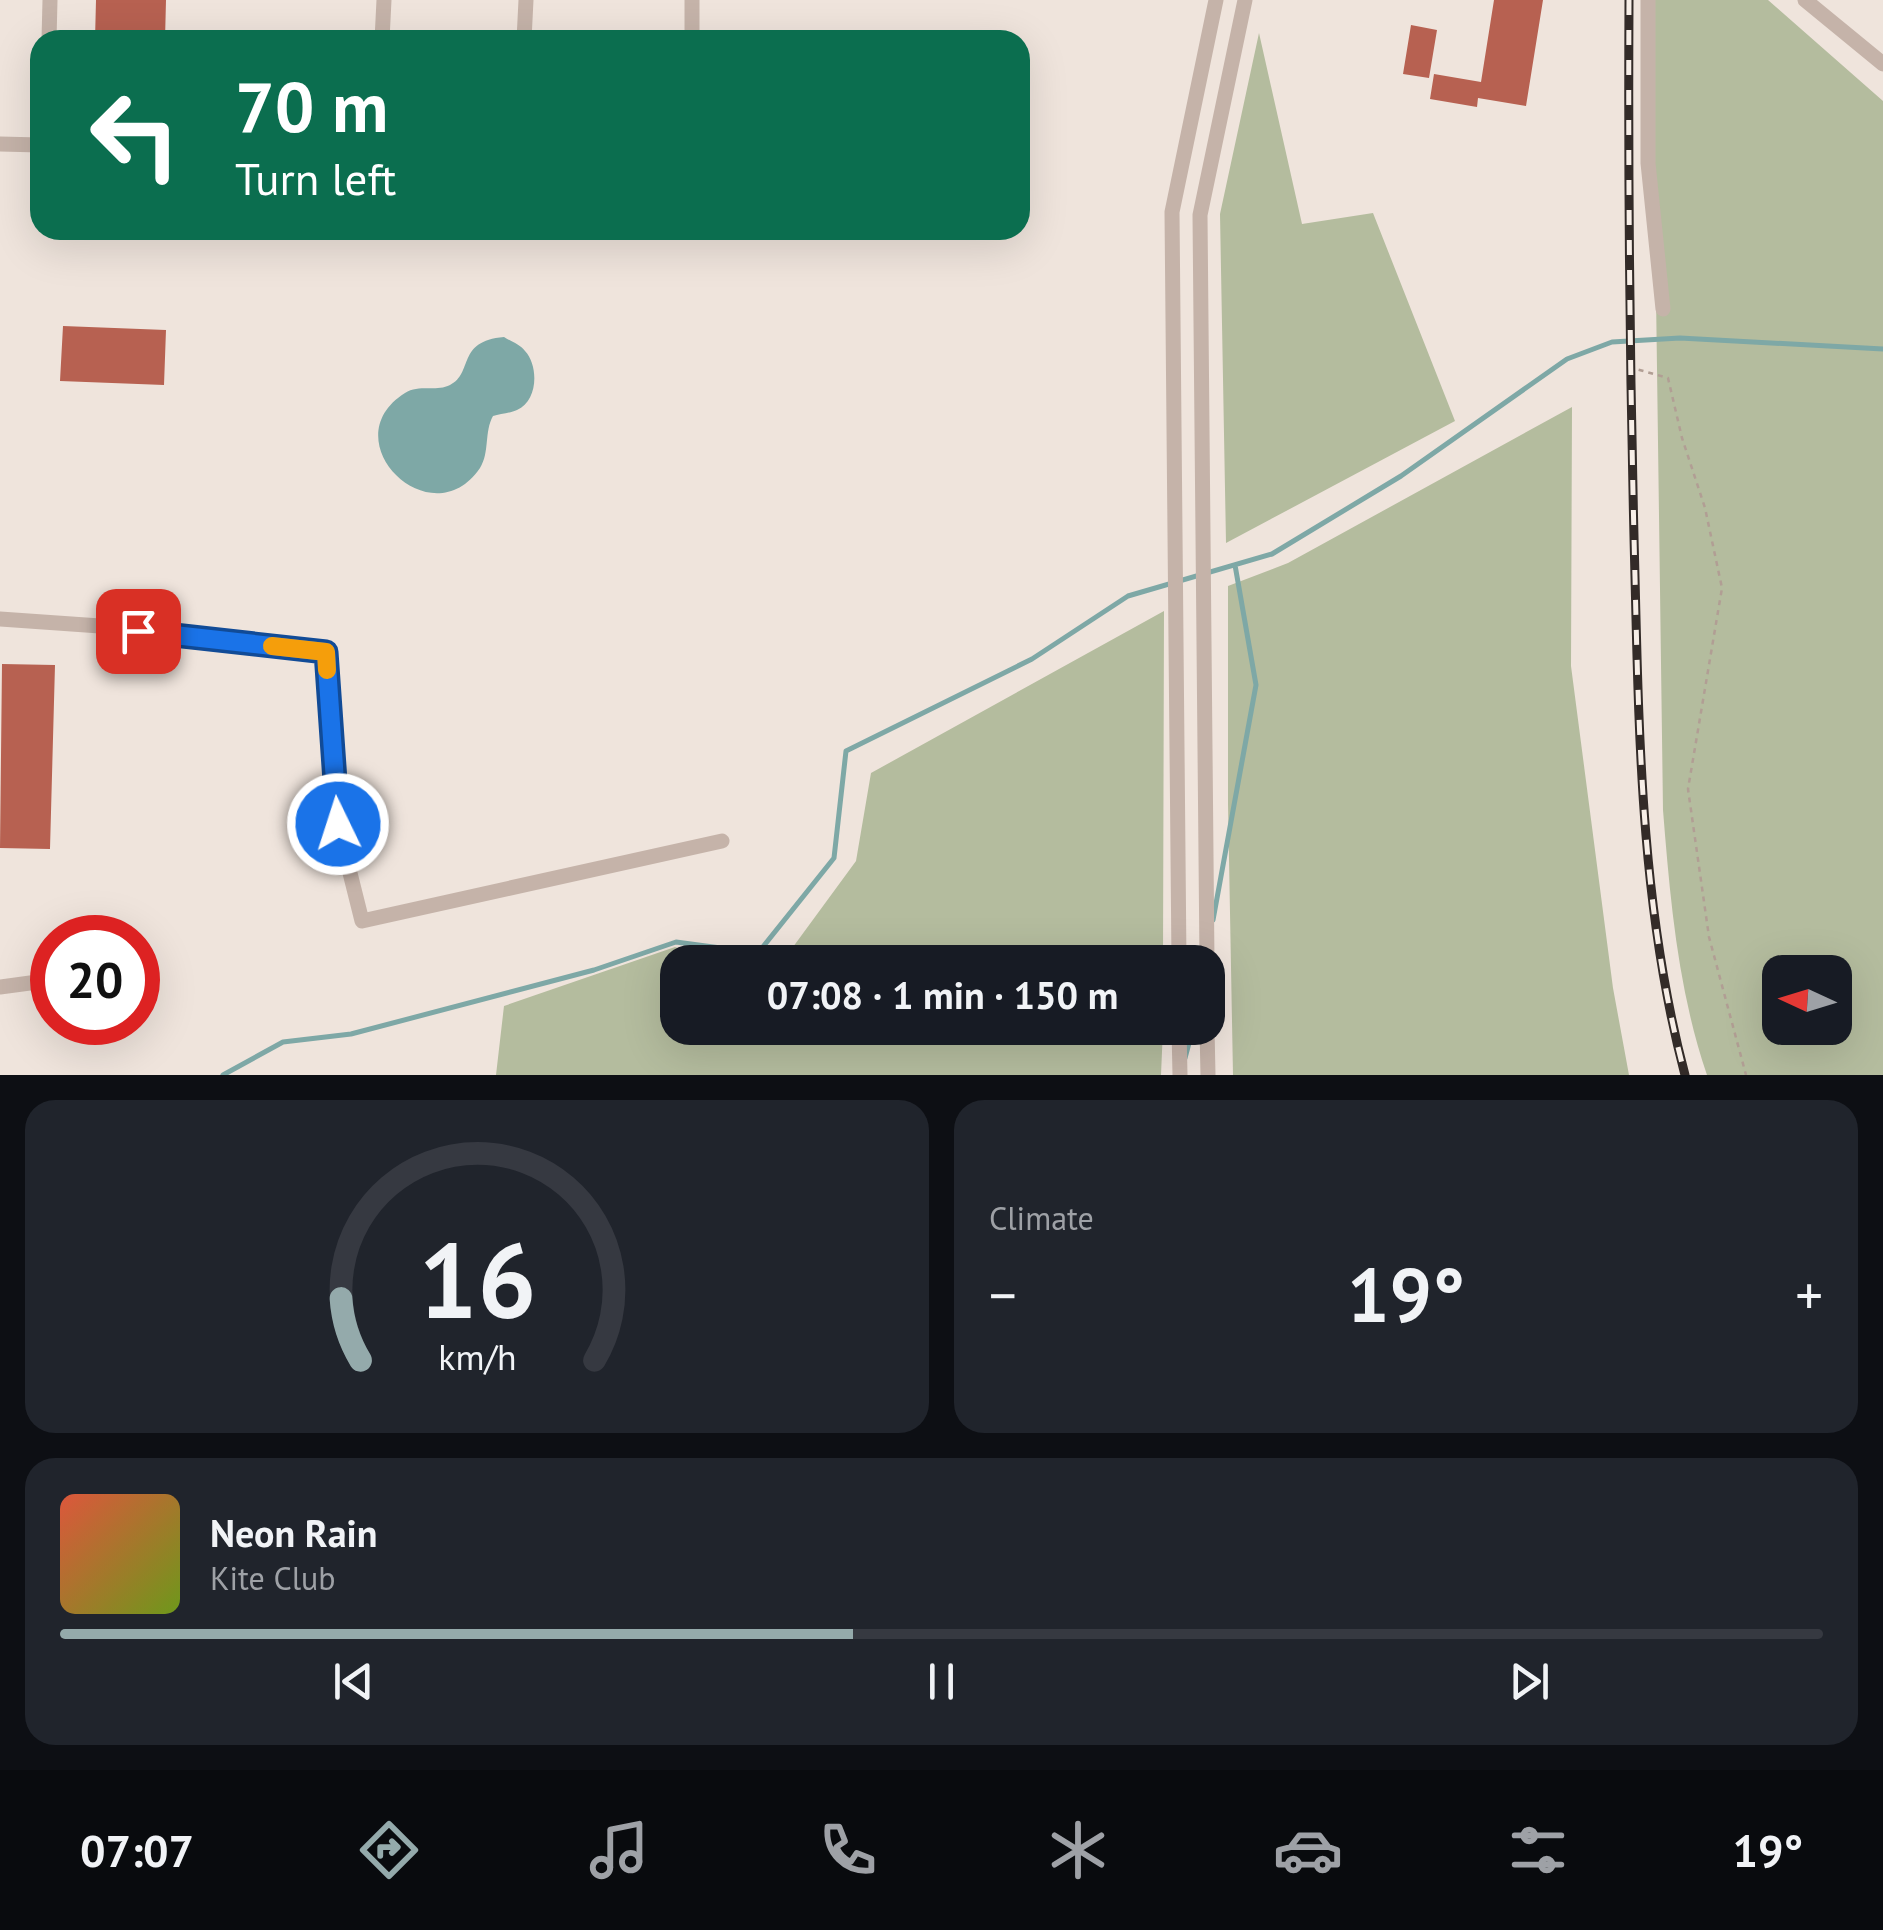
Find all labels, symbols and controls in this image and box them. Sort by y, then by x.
text: 70 m [235,61,388,151]
icon: left [70,70,200,200]
text: Turn left [235,149,396,207]
pin [96,589,181,674]
icon: arrive [111,604,166,659]
position arrow [286,772,390,876]
speed limit sign: 20 [30,915,160,1045]
north arrow [1762,955,1852,1045]
map controls [1762,955,1852,1045]
text: 07:08 · 1 min · 150 m [767,970,1118,1019]
text: Climate [989,1197,1094,1239]
text: 16 [418,1212,536,1347]
text: 19° [1347,1246,1465,1343]
text: − [989,1259,1017,1330]
text: + [1795,1259,1823,1330]
text: km/h [438,1334,516,1380]
text: Neon Rain [210,1508,377,1557]
text: Kite Club [210,1557,336,1599]
icon: previous [326,1654,381,1709]
icon: pause [914,1654,969,1709]
icon: next [1502,1654,1557,1709]
icon: directions [354,1815,424,1885]
icon: music [584,1815,654,1885]
icon: phone [813,1815,883,1885]
icon: climate [1043,1815,1113,1885]
icon: car [1273,1815,1343,1885]
icon: filters [1503,1815,1573,1885]
text: 07:07 [80,1821,194,1879]
text: 19° [1732,1821,1803,1879]

